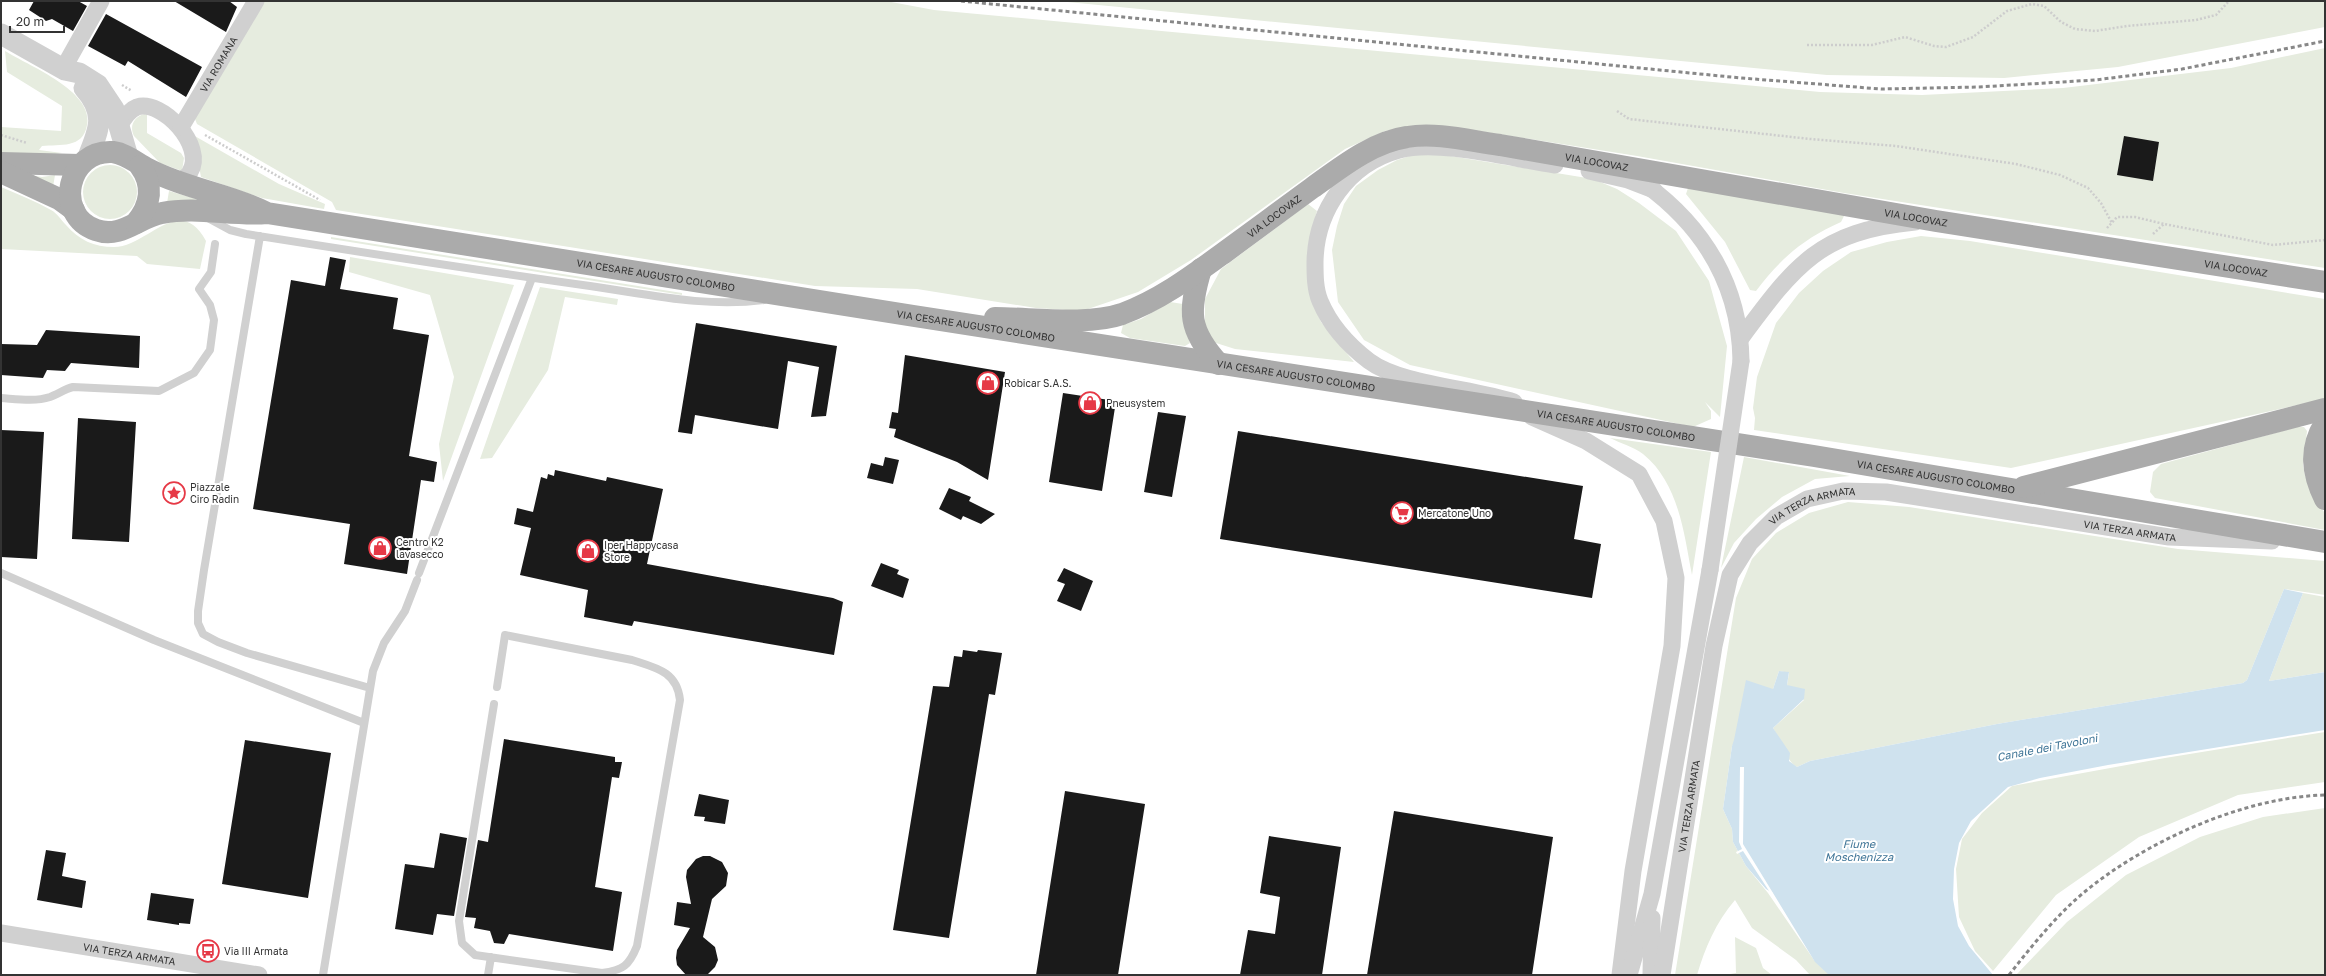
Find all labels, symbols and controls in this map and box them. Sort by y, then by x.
scale bar [10,8,64,34]
text: 20 m [16,14,44,29]
street label: VIA ROMANA [197,34,240,94]
street label: VIA LOCOVAZ [1564,150,1629,173]
street label: VIA LOCOVAZ [1244,192,1303,240]
street label: VIA LOCOVAZ [1883,206,1948,229]
street label: VIA CESARE AUGUSTO COLOMBO [576,256,736,293]
street label: VIA LOCOVAZ [2203,257,2269,279]
street label: VIA CESARE AUGUSTO COLOMBO [896,307,1056,344]
street label: VIA CESARE AUGUSTO COLOMBO [1216,357,1376,394]
shop icon: Robicar S.A.S. [975,370,1001,396]
place label: Robicar S.A.S. [1004,377,1071,389]
shop icon: Pneusystem [1077,390,1103,416]
place label: Pneusystem [1106,397,1166,409]
street label: VIA CESARE AUGUSTO COLOMBO [1536,407,1696,443]
street label: VIA CESARE AUGUSTO COLOMBO [1856,457,2016,496]
place icon: Piazzale Ciro Radin [161,480,187,506]
place label: Piazzale Ciro Radin [190,481,239,505]
street label: VIA TERZA ARMATA [1766,485,1856,527]
supermarket icon: Mercatone Uno [1389,500,1415,526]
place label: Mercatone Uno [1418,507,1491,519]
street label: VIA TERZA ARMATA [2083,518,2177,543]
shop icon: Centro K2 lavasecco [367,535,393,561]
place label: Centro K2 lavasecco [396,536,444,560]
shop icon: Iper Happycasa Store [575,538,601,564]
place label: Iper Happycasa Store [604,539,678,563]
water label: Canale dei Tavoloni [1996,730,2100,763]
street label: VIA TERZA ARMATA [1675,759,1702,853]
water label: Fiume Moschenizza [1825,837,1894,863]
bus stop icon: Via III Armata [195,938,221,964]
street label: VIA TERZA ARMATA [82,940,177,967]
place label: Via III Armata [224,945,288,957]

